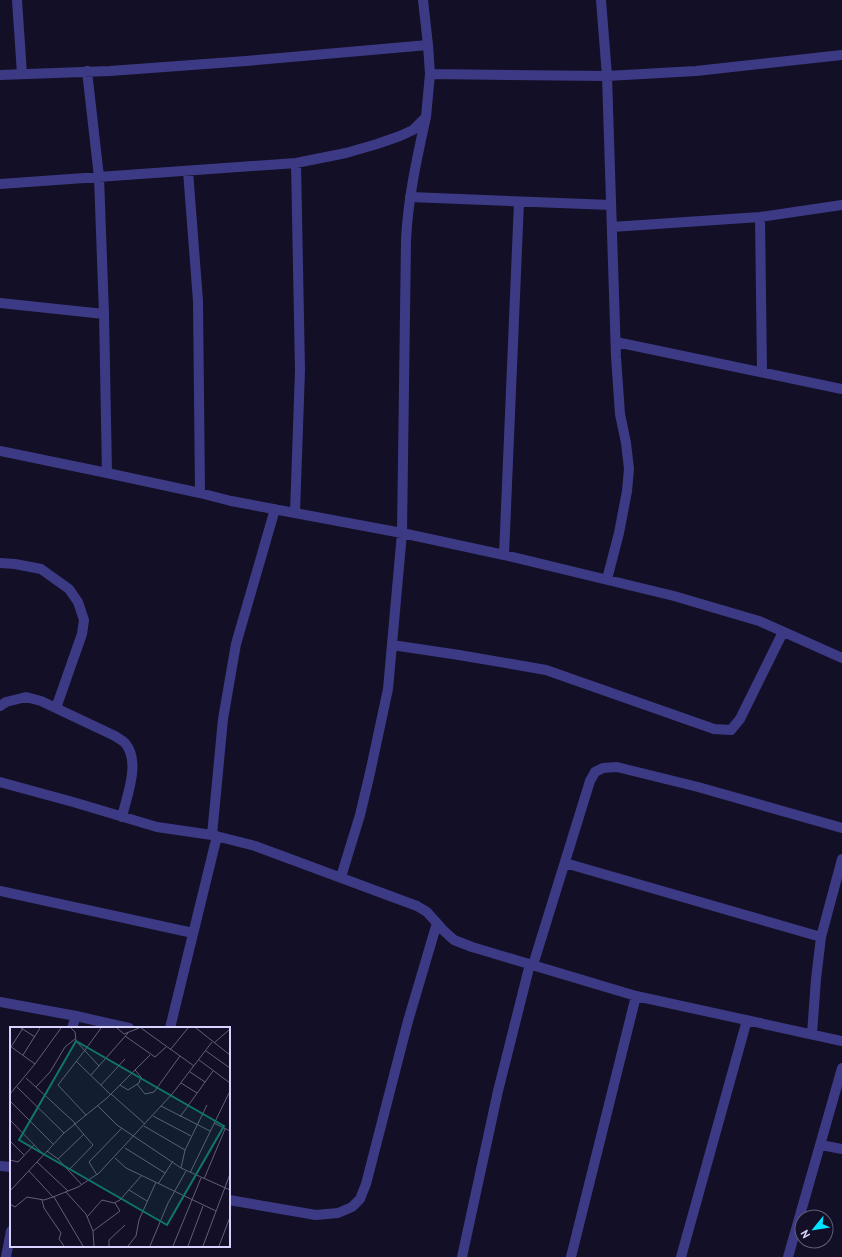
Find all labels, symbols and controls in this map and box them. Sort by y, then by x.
inset map [10,1027,230,1247]
north arrow [794,1209,834,1249]
text: N [797,1227,813,1241]

